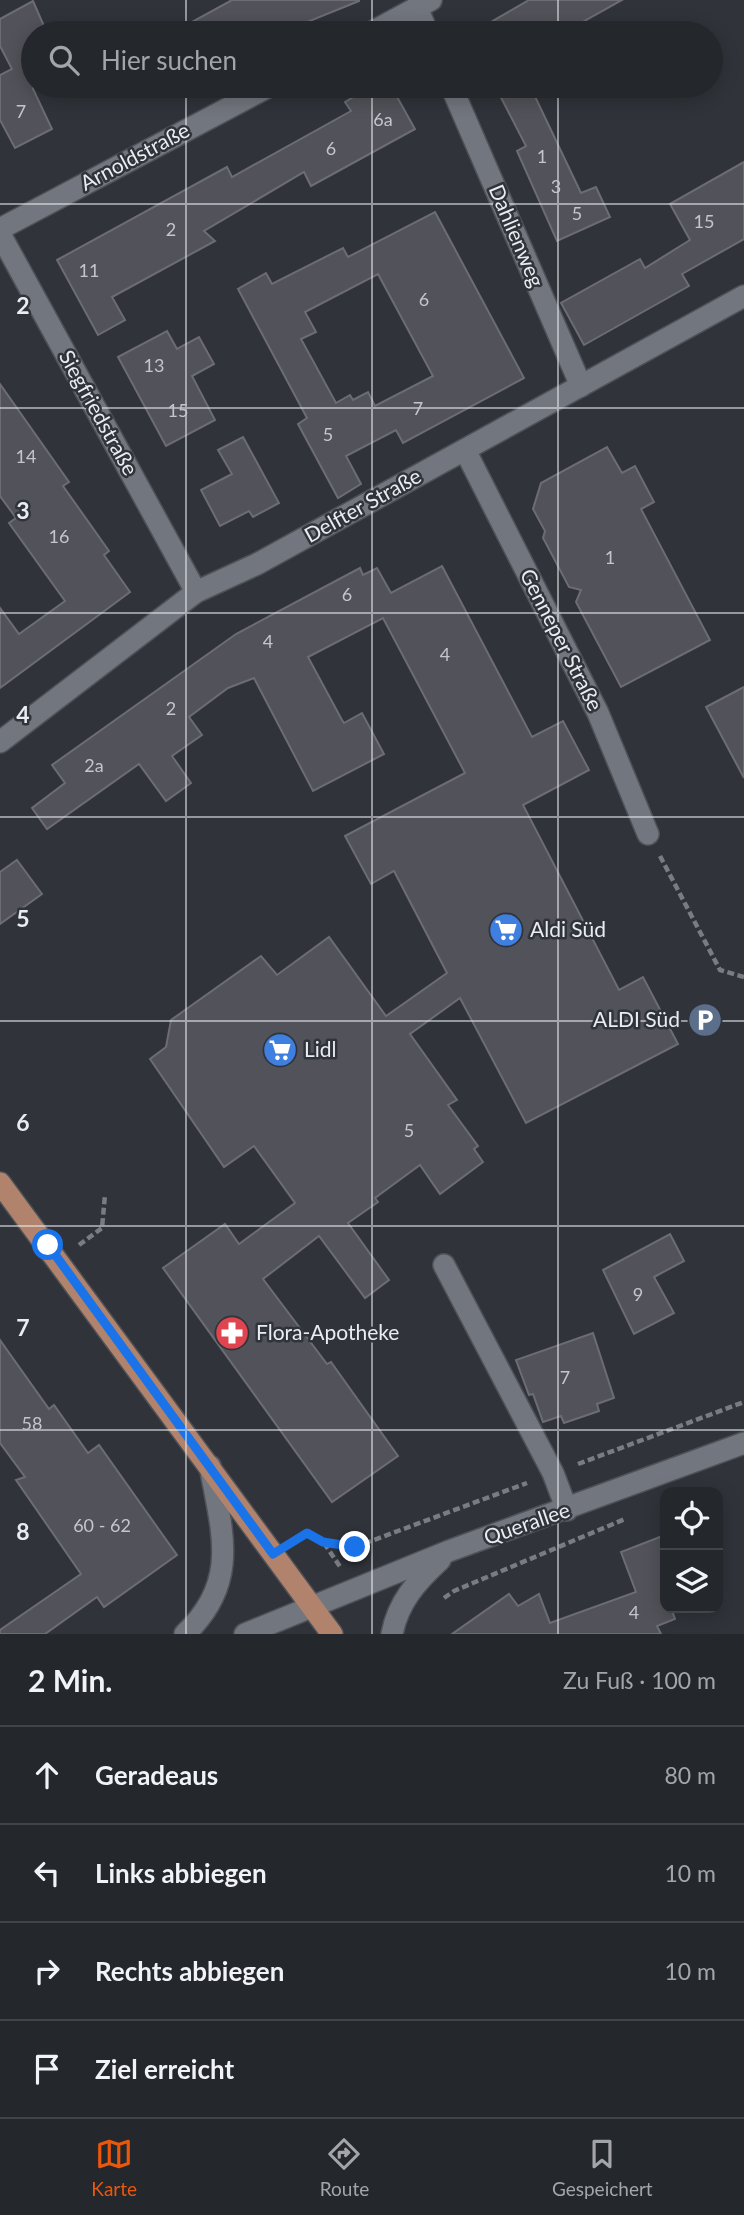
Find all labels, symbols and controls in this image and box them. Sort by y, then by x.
search box [21,21,723,98]
icon: search [45,41,83,79]
text: Hier suchen [101,44,237,76]
house number: 7 [16,100,26,122]
house number: 6a [373,108,393,130]
street label: Arnoldstraße [75,116,193,195]
house number: 6 [326,137,336,159]
house number: 1 [537,145,547,167]
house number: 3 [551,175,561,197]
street label: Dahlienweg [485,180,550,291]
house number: 5 [572,202,582,224]
house number: 15 [694,210,714,232]
house number: 2 [166,218,176,240]
house number: 11 [79,259,99,281]
house number: 6 [419,288,429,310]
text: 2 [16,291,30,319]
street label: Siegfriedstraße [55,345,144,479]
house number: 13 [144,354,164,376]
house number: 7 [413,397,423,419]
house number: 15 [168,399,188,421]
house number: 5 [323,423,333,445]
house number: 14 [16,445,36,467]
street label: Delfter Straße [300,462,425,547]
text: 3 [16,496,30,524]
house number: 16 [49,525,69,547]
house number: 1 [605,546,615,568]
street label: Genneper Straße [516,564,609,714]
house number: 6 [342,583,352,605]
house number: 4 [263,630,273,652]
house number: 4 [440,643,450,665]
house number: 2 [166,697,176,719]
text: 4 [16,700,30,728]
house number: 2a [84,754,104,776]
text: 5 [16,904,30,932]
supermarket icon: Aldi Süd [487,911,525,949]
place label: Aldi Süd [530,916,606,941]
parking icon: ALDI Süd [686,1001,724,1039]
place label: ALDI Süd [593,1006,680,1031]
supermarket icon: Lidl [261,1031,299,1069]
place label: Lidl [304,1036,337,1061]
text: 6 [16,1108,30,1136]
house number: 5 [404,1119,414,1141]
route start [32,1229,63,1260]
house number: 9 [633,1283,643,1305]
text: 7 [16,1313,30,1341]
pharmacy icon: Flora-Apotheke [213,1314,251,1352]
place label: Flora-Apotheke [256,1319,399,1344]
house number: 7 [560,1366,570,1388]
house number: 58 [22,1412,42,1434]
map controls [660,1487,723,1613]
button: locate [660,1487,723,1550]
street label: Querallee [480,1496,573,1549]
house number: 60 - 62 [73,1514,131,1536]
text: 8 [16,1517,30,1545]
route end [339,1531,370,1562]
button: layers [660,1550,723,1613]
house number: 4 [629,1601,639,1623]
text: 2 Min. [28,1662,113,1698]
text: Zu Fuß · 100 m [563,1666,716,1694]
icon: ahead [28,1756,66,1794]
text: Geradeaus [95,1759,218,1791]
text: 80 m [665,1761,716,1789]
icon: left [28,1854,66,1892]
text: Links abbiegen [95,1857,267,1889]
text: 10 m [665,1859,716,1887]
icon: right [28,1952,66,1990]
text: Rechts abbiegen [95,1955,284,1987]
text: 10 m [665,1957,716,1985]
icon: arrive [28,2050,66,2088]
text: Ziel erreicht [95,2053,234,2085]
tab: Karte [91,2135,137,2200]
tab: Route [320,2135,369,2200]
tab: Gespeichert [552,2135,653,2200]

